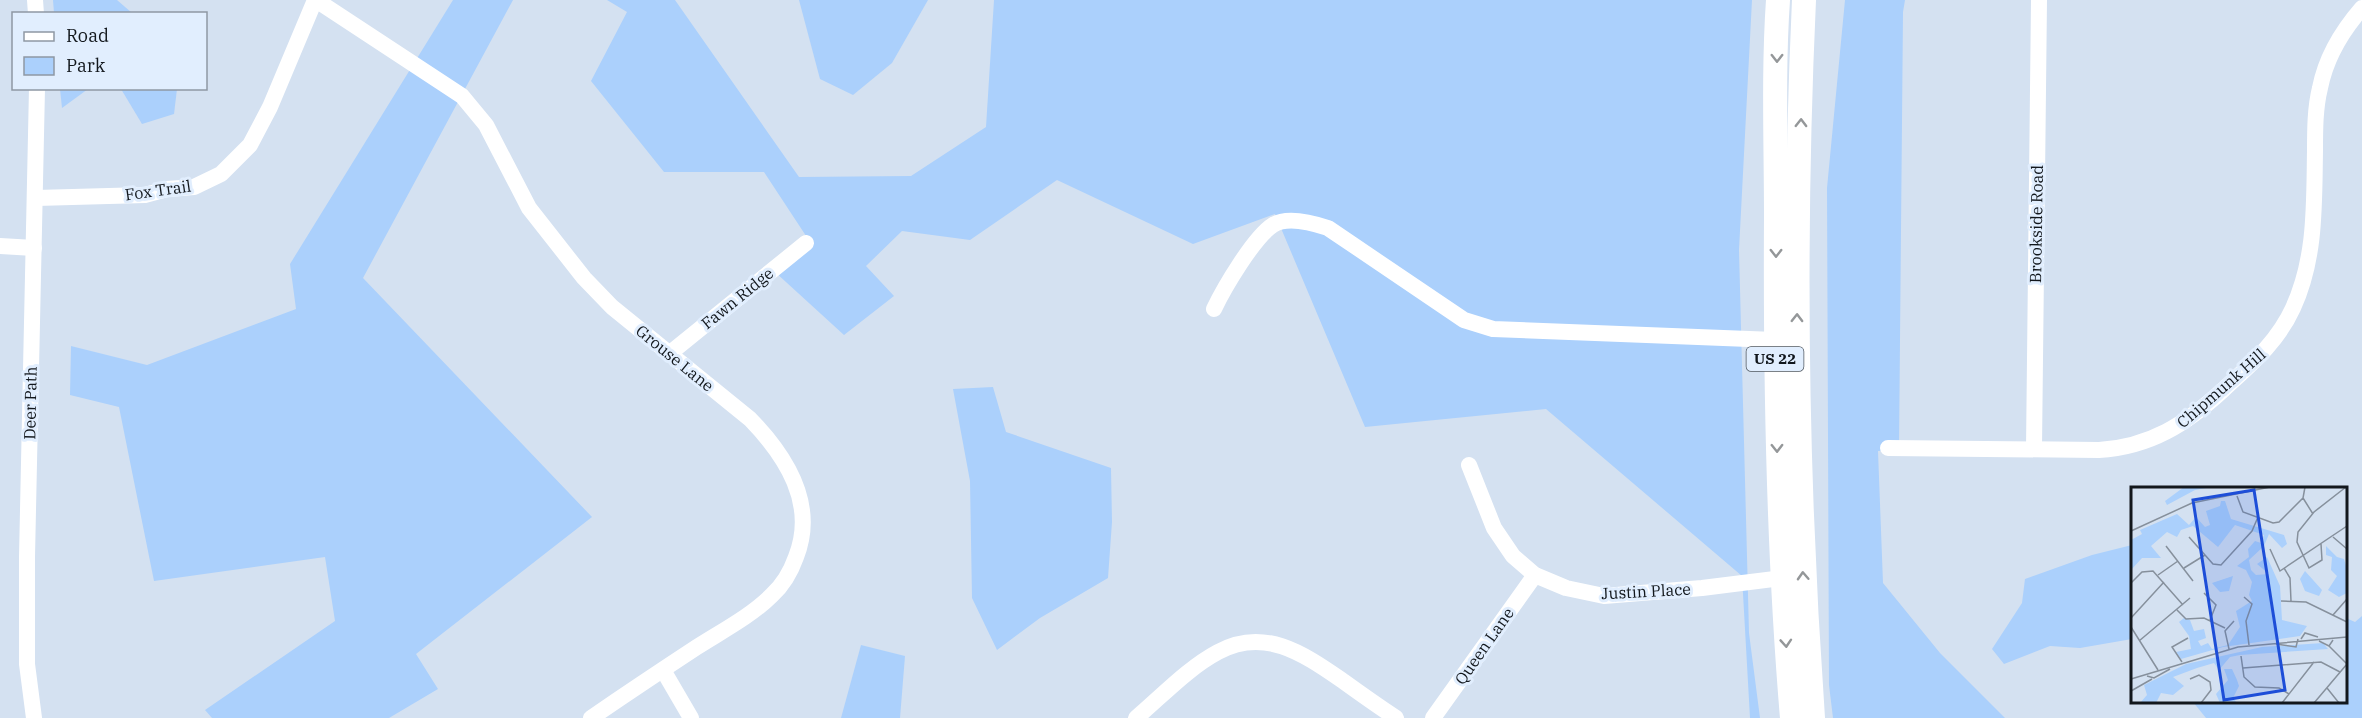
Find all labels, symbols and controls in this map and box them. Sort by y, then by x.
legend [12,12,207,90]
text: Road [66,24,109,47]
text: Park [66,54,106,77]
one-way arrow [1771,54,1783,63]
one-way arrow [1795,118,1807,127]
street label: Brookside Road [2025,164,2047,283]
street label: Fox Trail [124,175,193,205]
one-way arrow [1770,249,1782,258]
street label: Fawn Ridge [697,263,777,333]
one-way arrow [1791,313,1803,322]
street label: Grouse Lane [632,320,718,396]
street label: Chipmunk Hill [2173,344,2270,432]
road number: US 22 [1746,347,1804,371]
street label: Deer Path [19,366,41,440]
one-way arrow [1770,444,1783,453]
inset map [2131,487,2347,703]
one-way arrow [1797,571,1810,580]
street label: Justin Place [1601,579,1691,603]
street label: Queen Lane [1450,604,1518,688]
one-way arrow [1779,639,1792,648]

